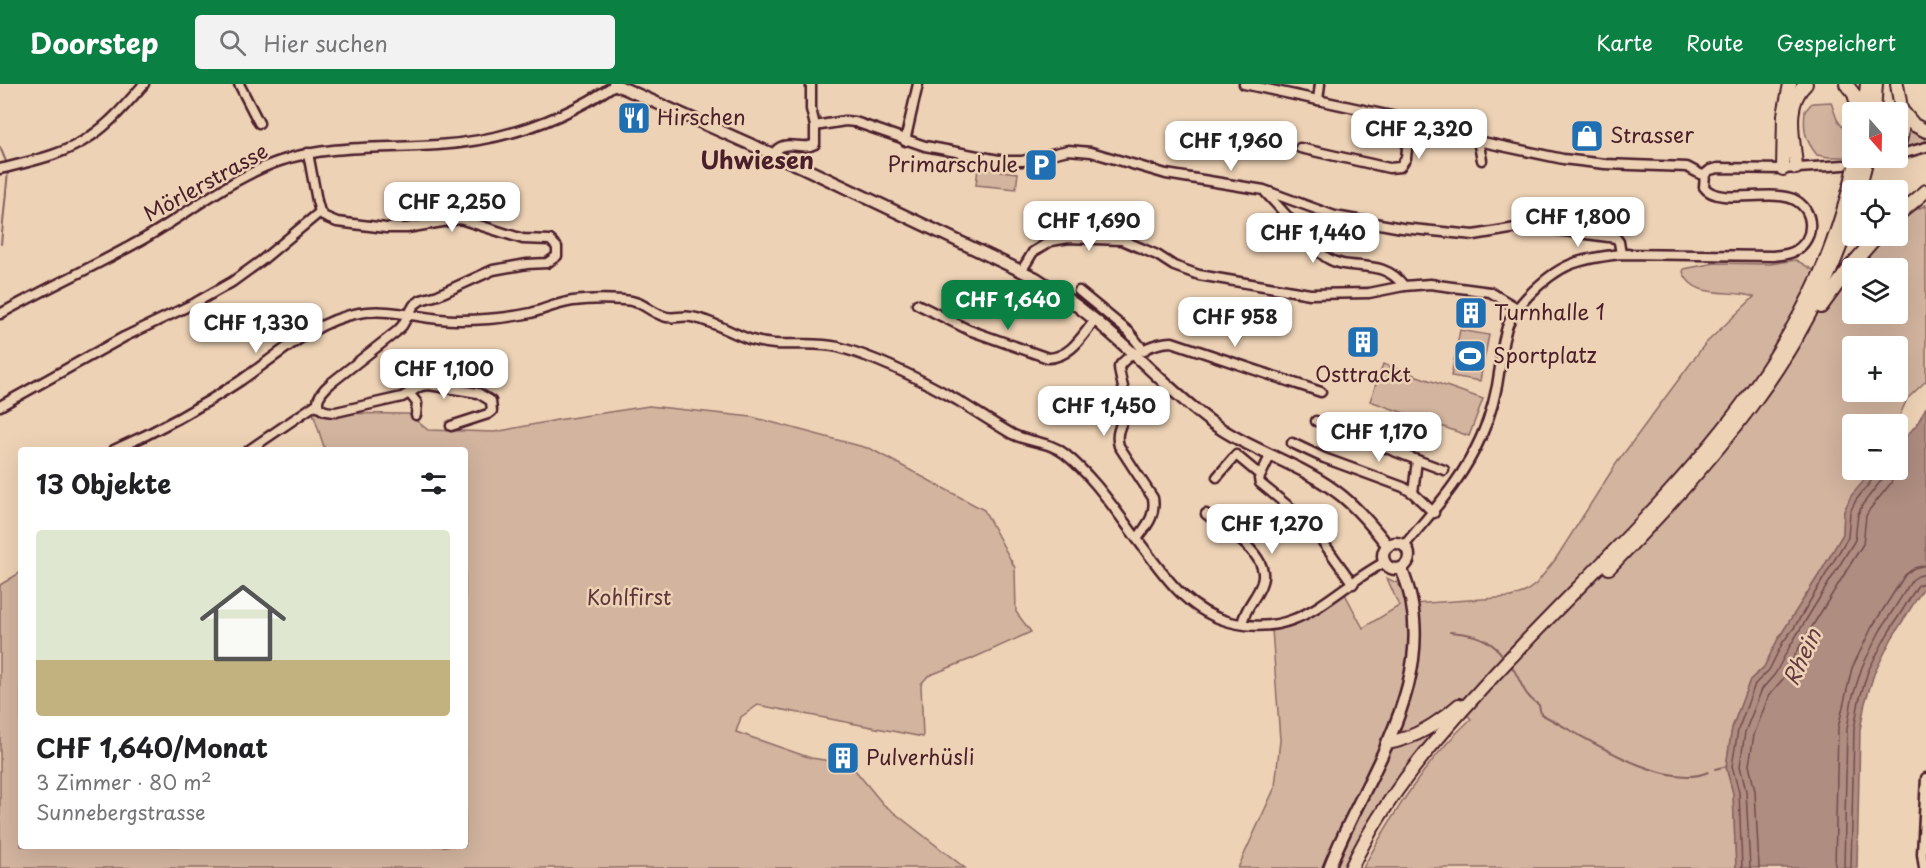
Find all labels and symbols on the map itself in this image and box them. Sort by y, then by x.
restaurant icon: Hirschen [616,100,652,136]
place label: Hirschen [657,100,746,132]
north arrow [1842,102,1908,168]
pin: CHF 2,320 [1350,109,1488,160]
shop icon: Strasser [1569,118,1605,154]
place label: Strasser [1610,118,1694,150]
pin: CHF 1,960 [1162,121,1300,172]
street label: Mörlerstrasse [137,134,273,229]
district label: Uhwiesen [700,141,814,177]
place label: Primarschule [887,147,1018,179]
parking icon: Primarschule [1023,147,1059,183]
pin: CHF 2,250 [383,182,521,233]
pin: CHF 1,800 [1509,197,1647,248]
pin: CHF 1,690 [1020,201,1158,252]
pin: CHF 1,440 [1244,213,1382,264]
pin: CHF 1,640 [939,280,1077,331]
building icon: Turnhalle 1 [1453,295,1489,331]
place label: Turnhalle 1 [1494,295,1605,327]
pin: CHF 958 [1180,297,1290,348]
pin: CHF 1,330 [187,303,325,354]
building icon: Osttrackt [1345,324,1381,360]
sports icon: Sportplatz [1452,338,1488,374]
place label: Sportplatz [1493,338,1597,370]
pin: CHF 1,100 [375,349,513,400]
place label: Osttrackt [1315,357,1411,389]
pin: CHF 1,450 [1035,386,1173,437]
pin: CHF 1,170 [1310,412,1448,463]
pin: CHF 1,270 [1203,504,1341,555]
park label: Kohlfirst [587,580,671,612]
water label: Rhein [1773,621,1829,690]
building icon: Pulverhüsli [825,740,861,776]
place label: Pulverhüsli [866,740,975,772]

